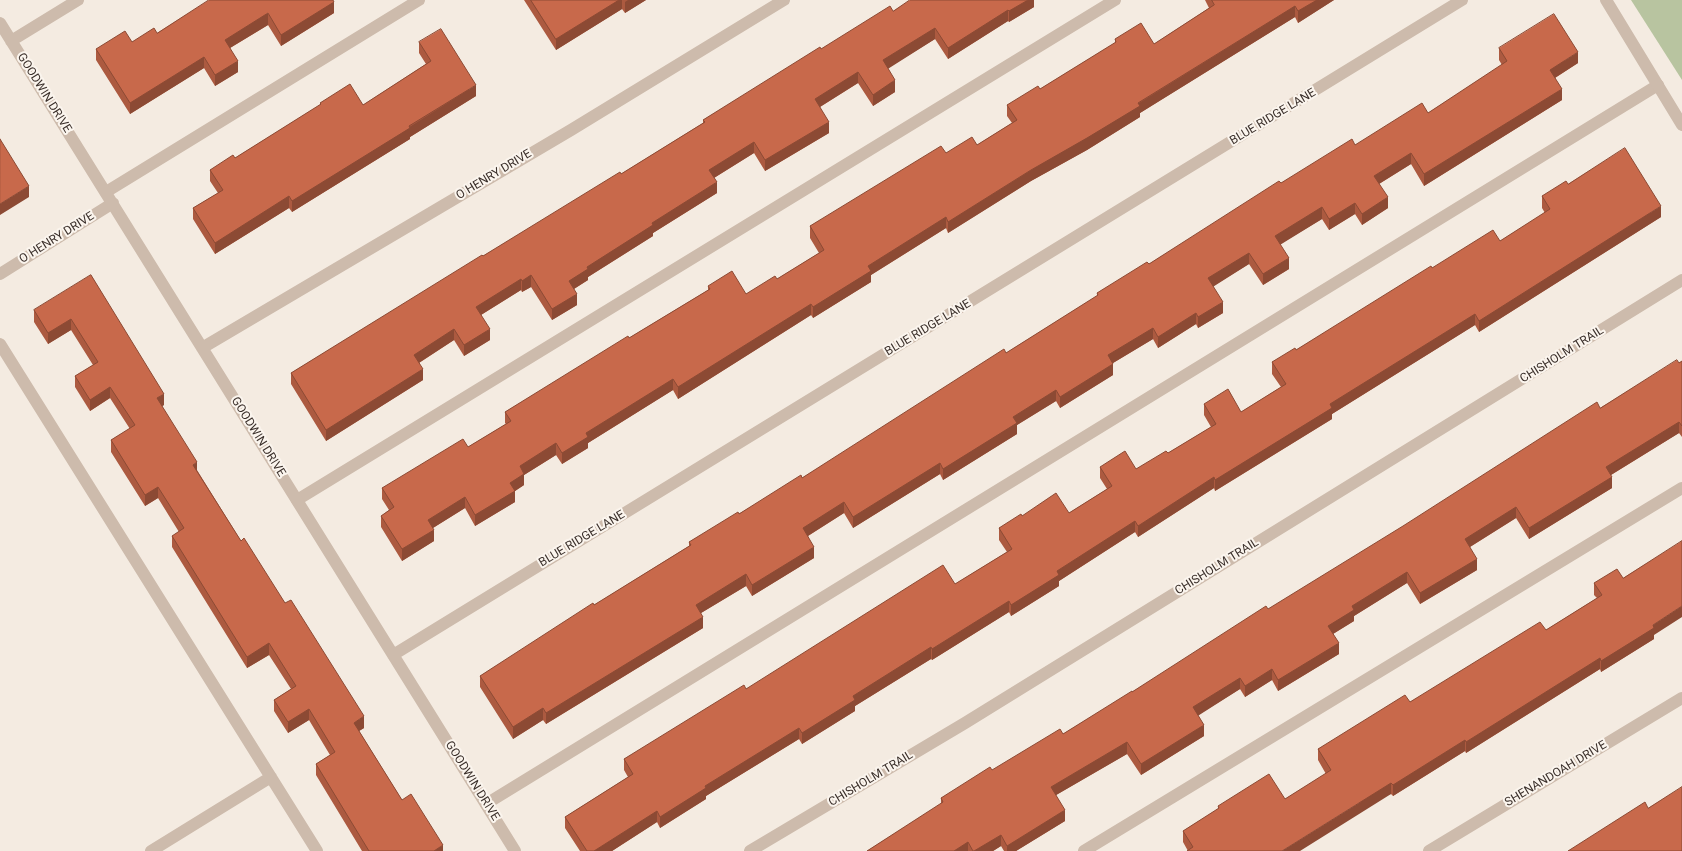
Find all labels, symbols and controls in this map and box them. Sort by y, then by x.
street label: GOODWIN DRIVE [14,51,74,135]
street label: BLUE RIDGE LANE [1228,86,1318,148]
street label: O HENRY DRIVE [454,147,534,203]
street label: O HENRY DRIVE [17,209,97,267]
street label: BLUE RIDGE LANE [883,297,973,359]
street label: CHISHOLM TRAIL [1518,324,1606,386]
street label: GOODWIN DRIVE [228,395,288,479]
street label: BLUE RIDGE LANE [537,508,627,570]
street label: CHISHOLM TRAIL [1173,536,1261,598]
street label: SHENANDOAH DRIVE [1503,738,1609,810]
street label: GOODWIN DRIVE [442,739,502,823]
street label: CHISHOLM TRAIL [826,748,916,810]

